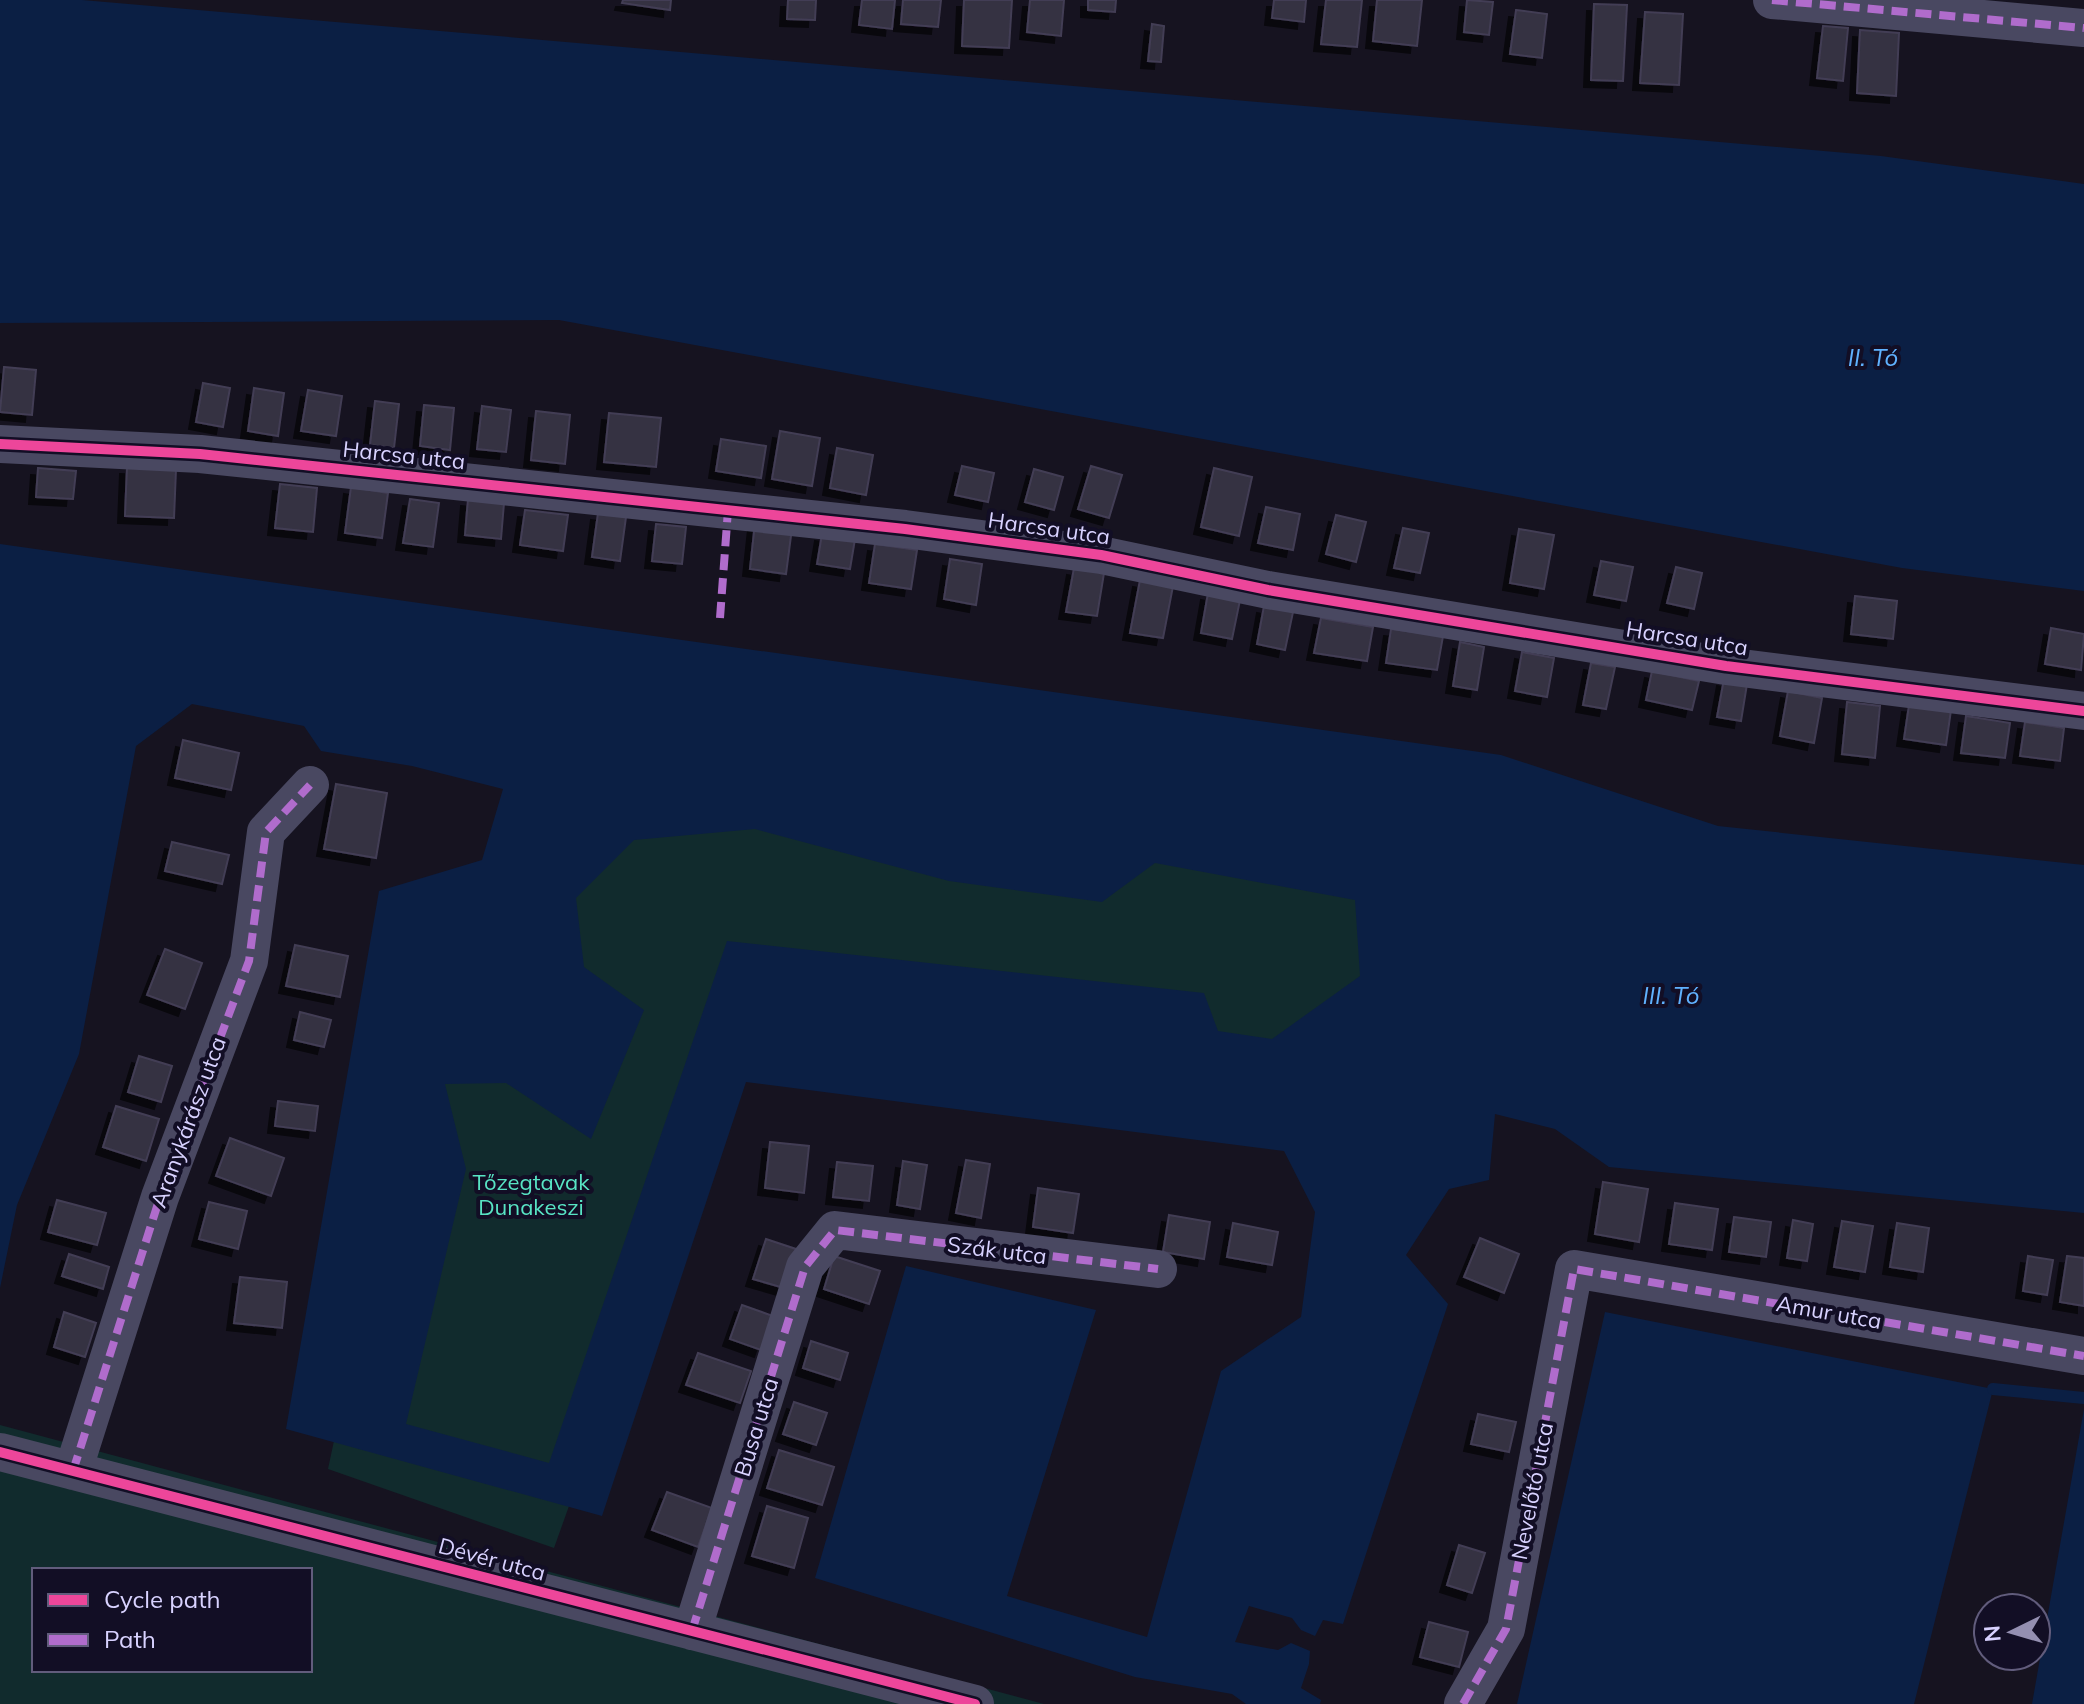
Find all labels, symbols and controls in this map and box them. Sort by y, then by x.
water label: II. Tó [1848,342,1898,372]
street label: Harcsa utca [341,435,467,475]
street label: Harcsa utca [986,506,1112,550]
street label: Harcsa utca [1624,615,1750,661]
water label: III. Tó [1643,980,1699,1010]
street label: Aranykárász utca [144,1033,232,1211]
park label: Tőzegtavak Dunakeszi [472,1168,590,1221]
street label: Szák utca [946,1230,1048,1270]
street label: Amur utca [1774,1289,1884,1335]
street label: Busa utca [728,1374,784,1480]
street label: Nevelőtó utca [1505,1420,1559,1562]
street label: Dévér utca [435,1531,549,1587]
legend [32,1568,312,1672]
text: Cycle path [104,1584,221,1614]
north arrow [1972,1592,2052,1672]
text: Path [104,1624,156,1654]
text: N [1977,1624,2007,1643]

